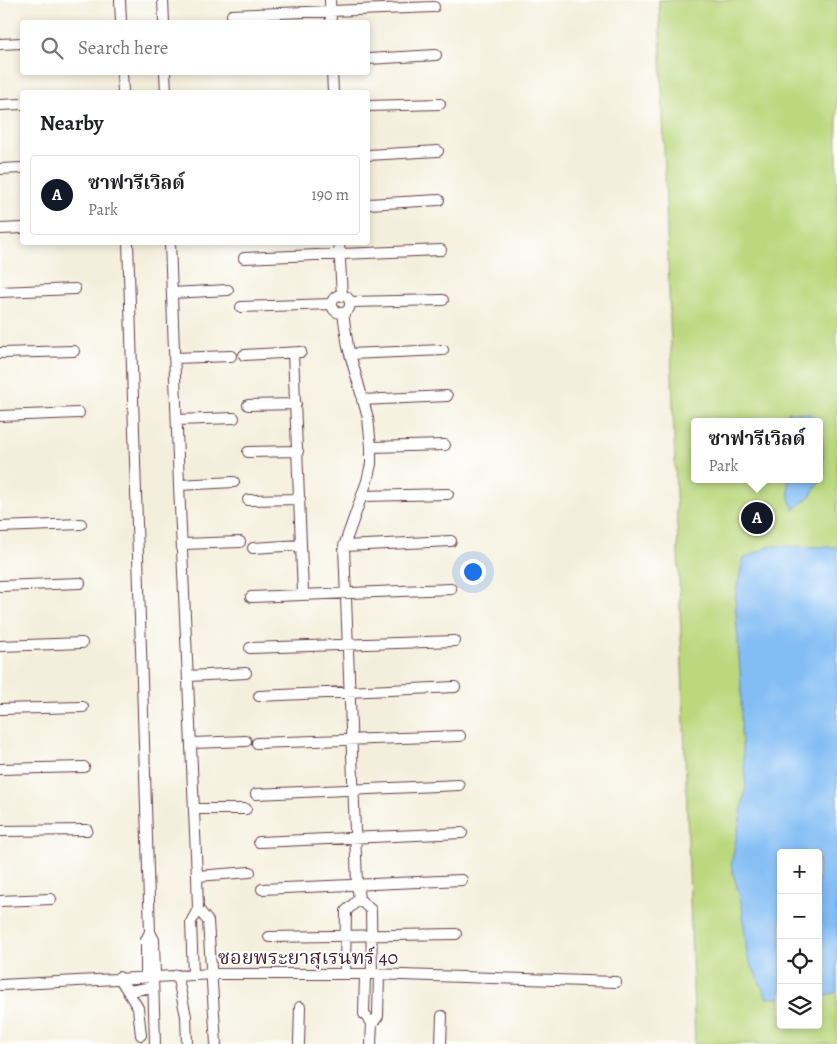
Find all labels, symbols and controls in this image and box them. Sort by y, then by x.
search box [20,20,370,75]
icon: search [38,34,66,62]
text: Search here [78,35,168,61]
text: Nearby [40,109,103,137]
text: ซาฟารีเวิลด์ [88,170,185,196]
text: A [52,184,62,206]
text: 190 m [311,184,349,206]
text: Park [88,199,118,221]
popup [691,418,823,483]
text: ซาฟารีเวิลด์ [709,426,805,452]
text: Park [709,455,739,477]
pin: A [741,499,773,537]
your location [460,559,486,585]
map controls [777,849,822,1029]
button: + [777,849,822,894]
button: − [777,894,822,939]
button: locate [777,939,822,984]
street label: ซอยพระยาสุเรนทร์ 40 [218,944,398,971]
button: layers [777,984,822,1029]

